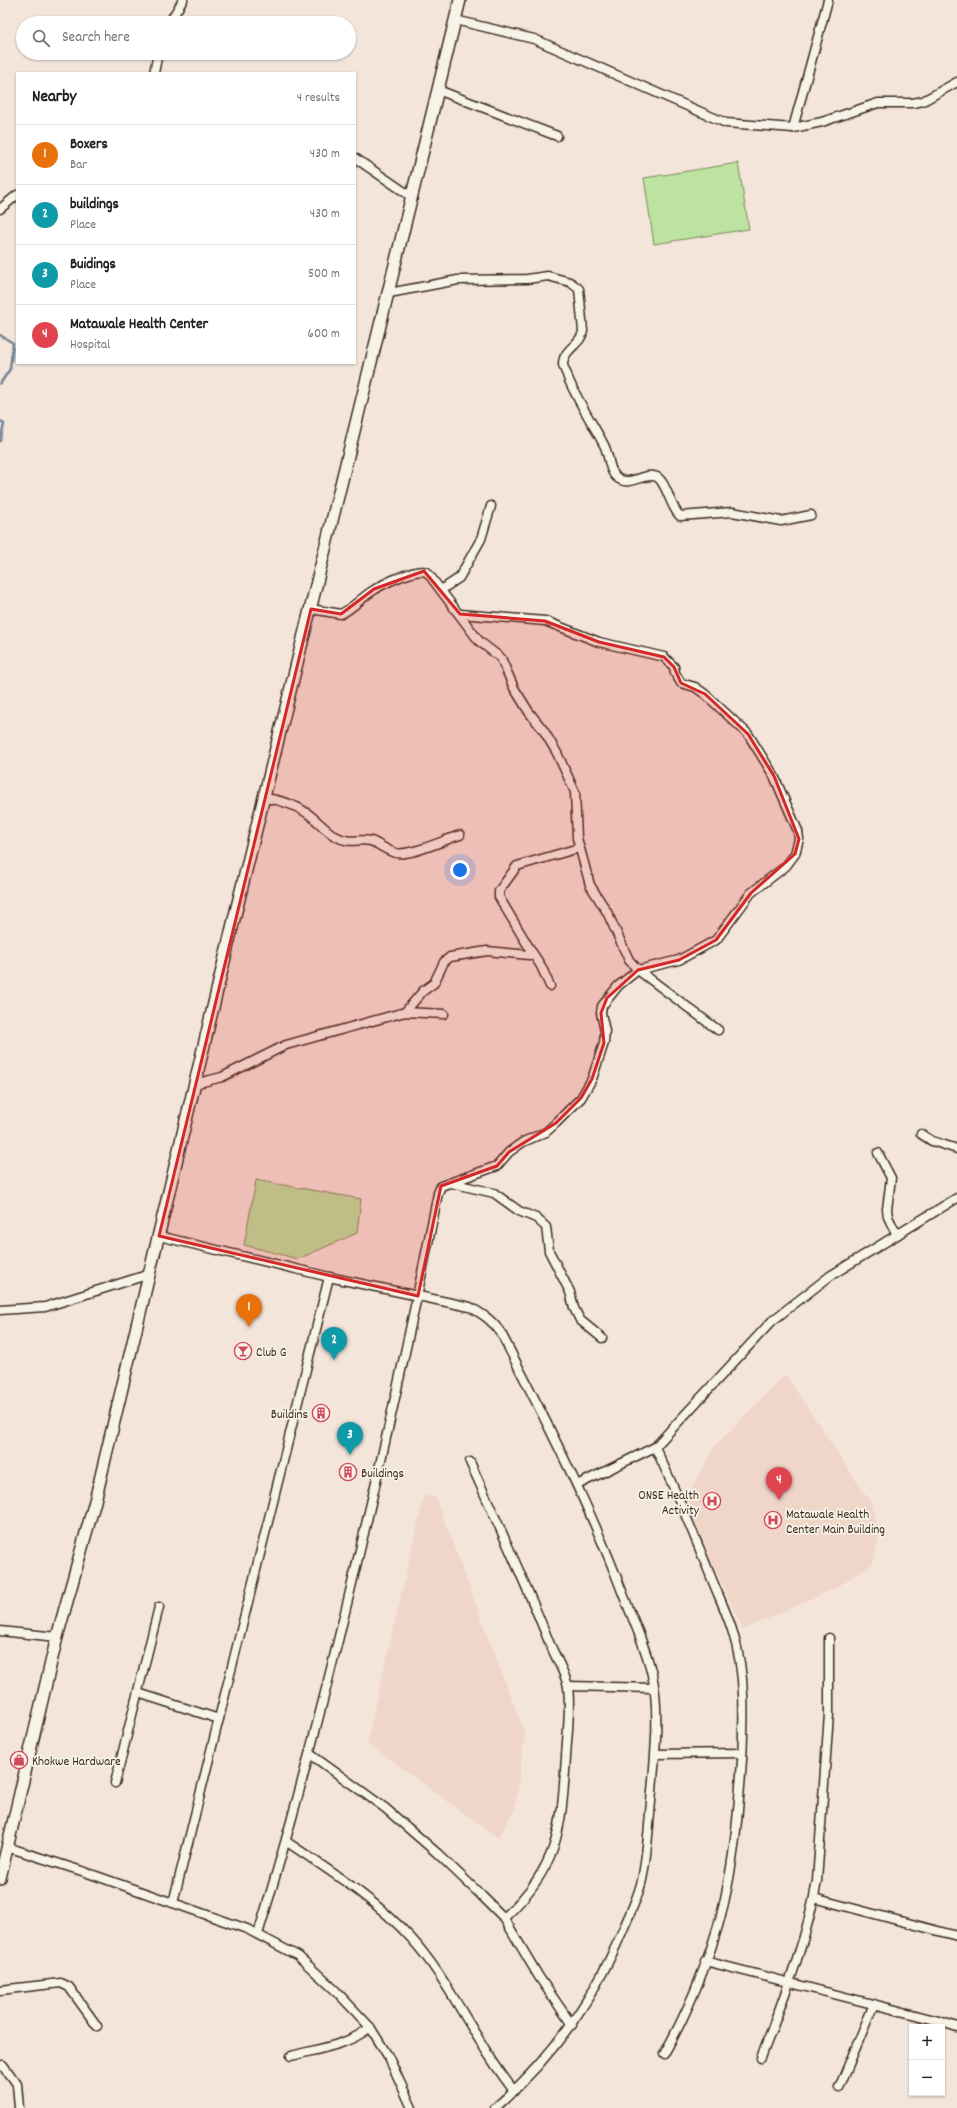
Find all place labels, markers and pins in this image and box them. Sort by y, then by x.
pin: 1 [236,1294,262,1327]
pin: 2 [321,1327,347,1360]
bar icon: Club G [233,1341,253,1361]
place label: Club G [256,1344,286,1363]
building icon: Buildins [311,1403,331,1423]
place label: Buildins [271,1406,308,1425]
pin: 3 [337,1422,363,1455]
building icon: Buildings [338,1462,358,1482]
place label: Buildings [361,1465,404,1484]
pin: 4 [766,1467,792,1500]
place label: ONSE Health Activity [638,1487,700,1521]
hospital icon: ONSE Health Activity [702,1491,722,1511]
place label: Matawale Health Center Main Building [786,1506,885,1540]
hospital icon: Matawale Health Center Main Building [763,1510,783,1530]
shop icon: Khokwe Hardware [9,1750,29,1770]
place label: Khokwe Hardware [32,1753,121,1772]

